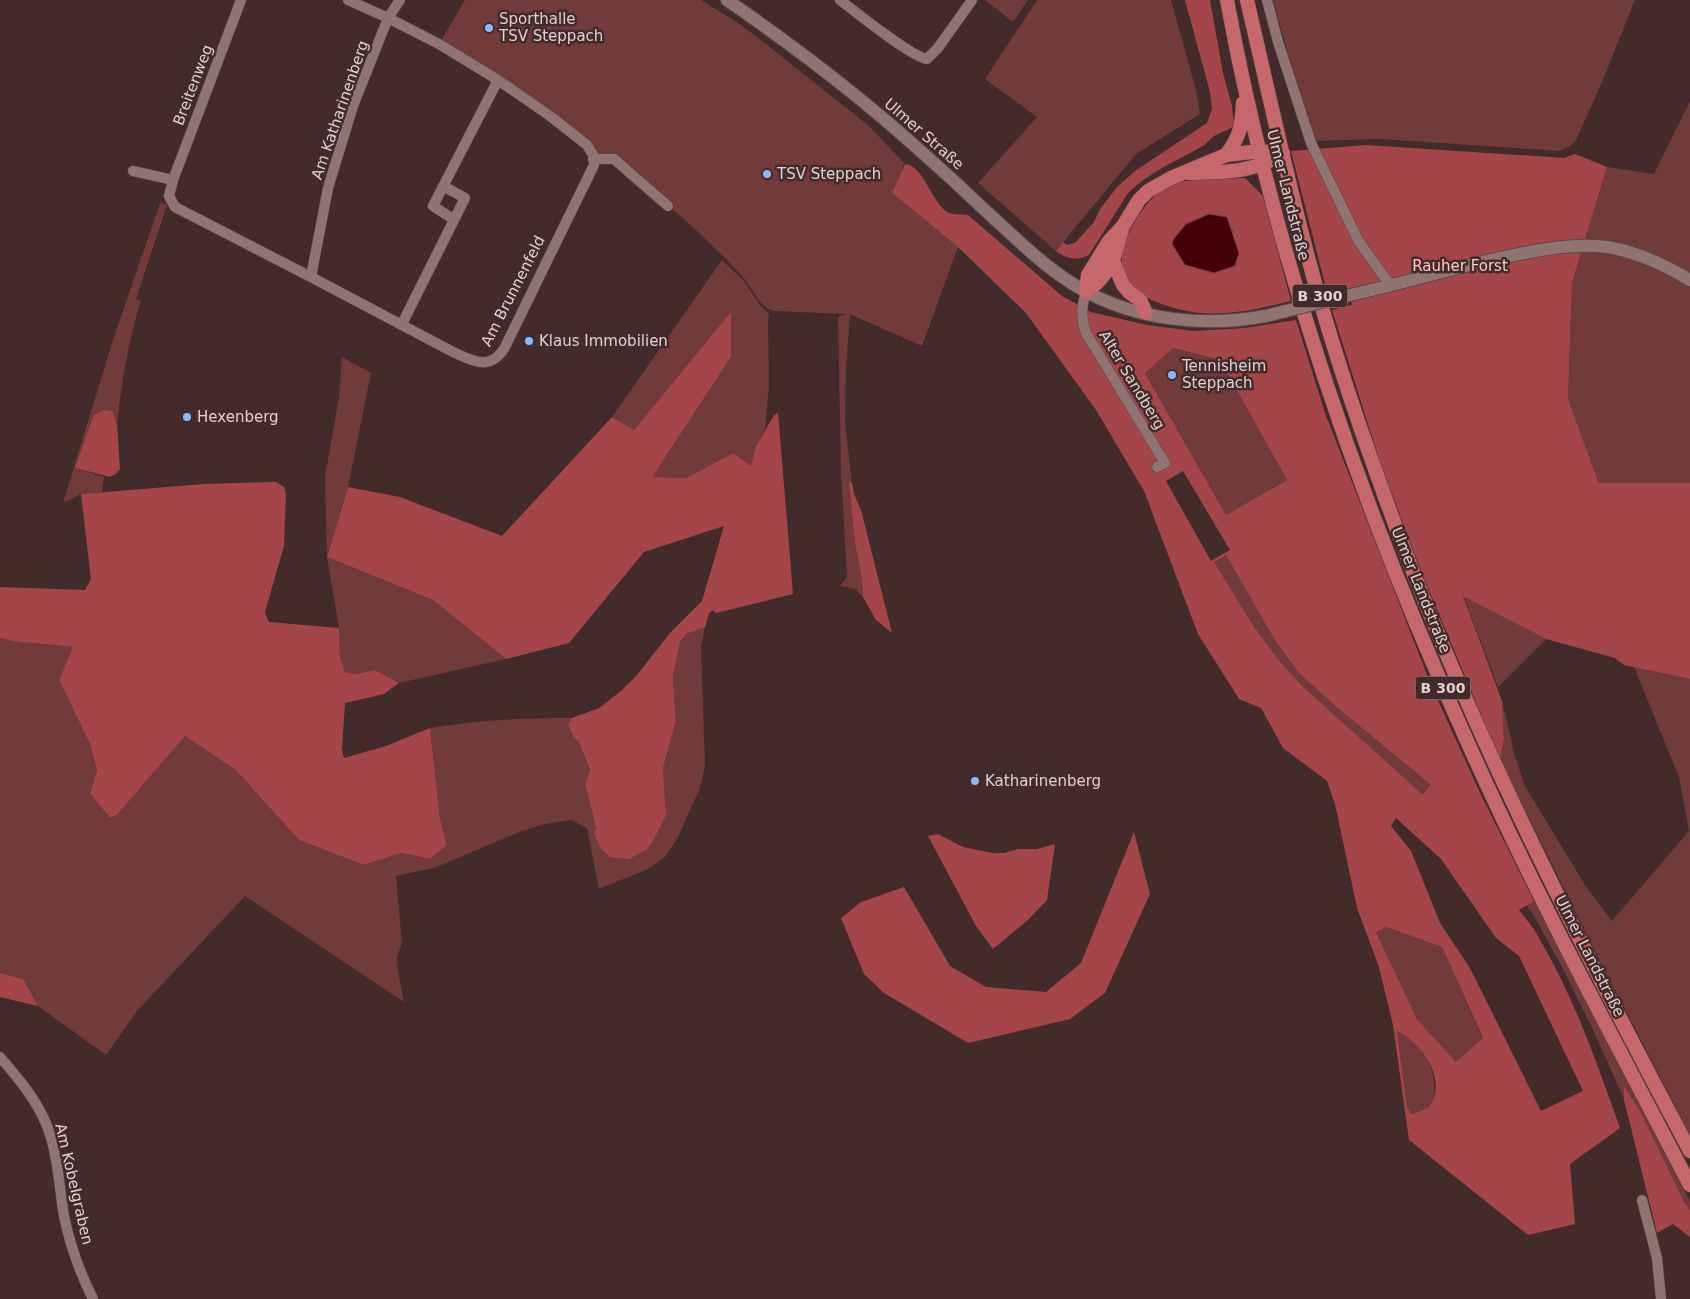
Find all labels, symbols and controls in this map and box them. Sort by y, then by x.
place label: Sporthalle TSV Steppach [498,10,603,45]
marker: Sporthalle TSV Steppach [483,22,495,34]
street label: Am Katharinenberg [308,38,372,182]
street label: Breitenweg [169,42,217,128]
street label: Ulmer Straße [881,95,967,173]
street label: Ulmer Landstraße [1263,128,1313,262]
place label: TSV Steppach [776,165,881,183]
marker: TSV Steppach [761,168,773,180]
street label: Am Brunnenfeld [477,233,549,349]
park label: Rauher Forst [1412,257,1508,275]
road number: B 300 [1292,284,1348,308]
street label: Alter Sandberg [1095,327,1169,433]
place label: Klaus Immobilien [539,332,668,350]
marker: Klaus Immobilien [523,335,535,347]
place label: Tennisheim Steppach [1181,357,1266,392]
marker: Tennisheim Steppach [1166,369,1178,381]
place label: Hexenberg [197,408,279,426]
marker: Hexenberg [181,411,193,423]
street label: Ulmer Landstraße [1388,524,1454,656]
road number: B 300 [1416,676,1470,700]
place label: Katharinenberg [985,772,1101,790]
marker: Katharinenberg [969,775,981,787]
street label: Ulmer Landstraße [1552,892,1628,1020]
street label: Am Kobelgraben [51,1122,97,1246]

